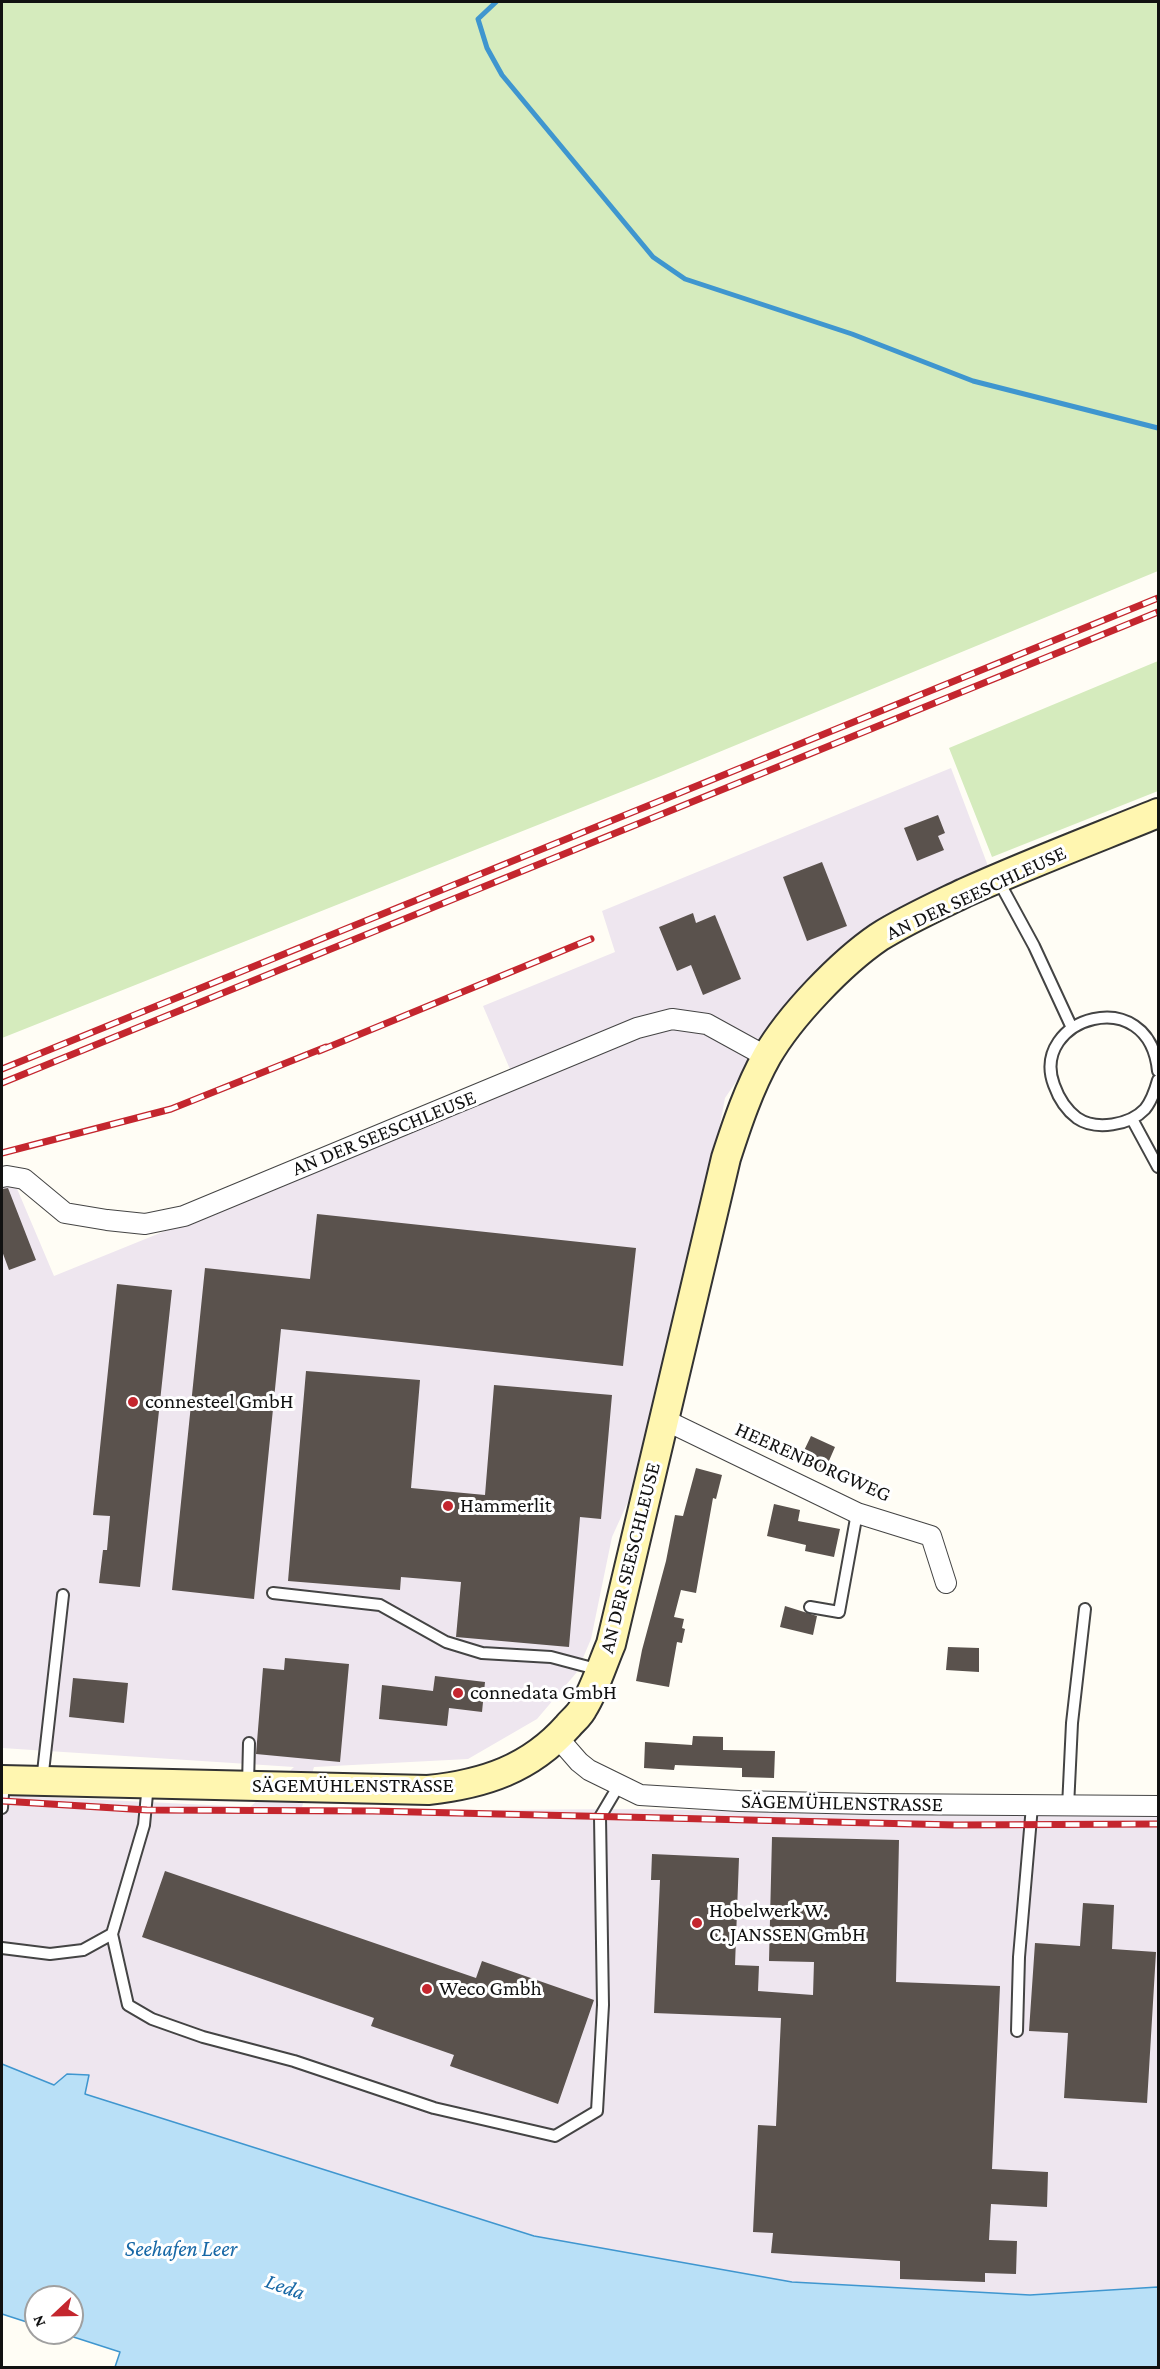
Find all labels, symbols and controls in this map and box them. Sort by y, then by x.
street label: AN DER SEESCHLEUSE [882,840,1070,946]
street label: AN DER SEESCHLEUSE [288,1085,480,1181]
place label: connesteel GmbH [145,1389,294,1415]
marker: connesteel GmbH [126,1395,140,1409]
street label: HEERENBORGWEG [731,1416,895,1508]
street label: AN DER SEESCHLEUSE [594,1460,666,1656]
place label: Hammerlit [460,1493,552,1519]
marker: Hammerlit [441,1499,455,1513]
place label: connedata GmbH [470,1680,617,1706]
marker: connedata GmbH [451,1686,465,1700]
street label: SÄGEMÜHLENSTRASSE [252,1773,454,1799]
street label: SÄGEMÜHLENSTRASSE [741,1789,943,1817]
place label: Hobelwerk W. C. JANSSEN GmbH [709,1898,866,1948]
marker: Hobelwerk W. C. JANSSEN GmbH [690,1916,704,1930]
place label: Weco Gmbh [439,1976,542,2002]
marker: Weco Gmbh [420,1982,434,1996]
water label: Seehafen Leer [125,2236,237,2262]
water label: Leda [262,2268,308,2306]
north arrow [24,2285,84,2345]
text: N [29,2313,49,2329]

